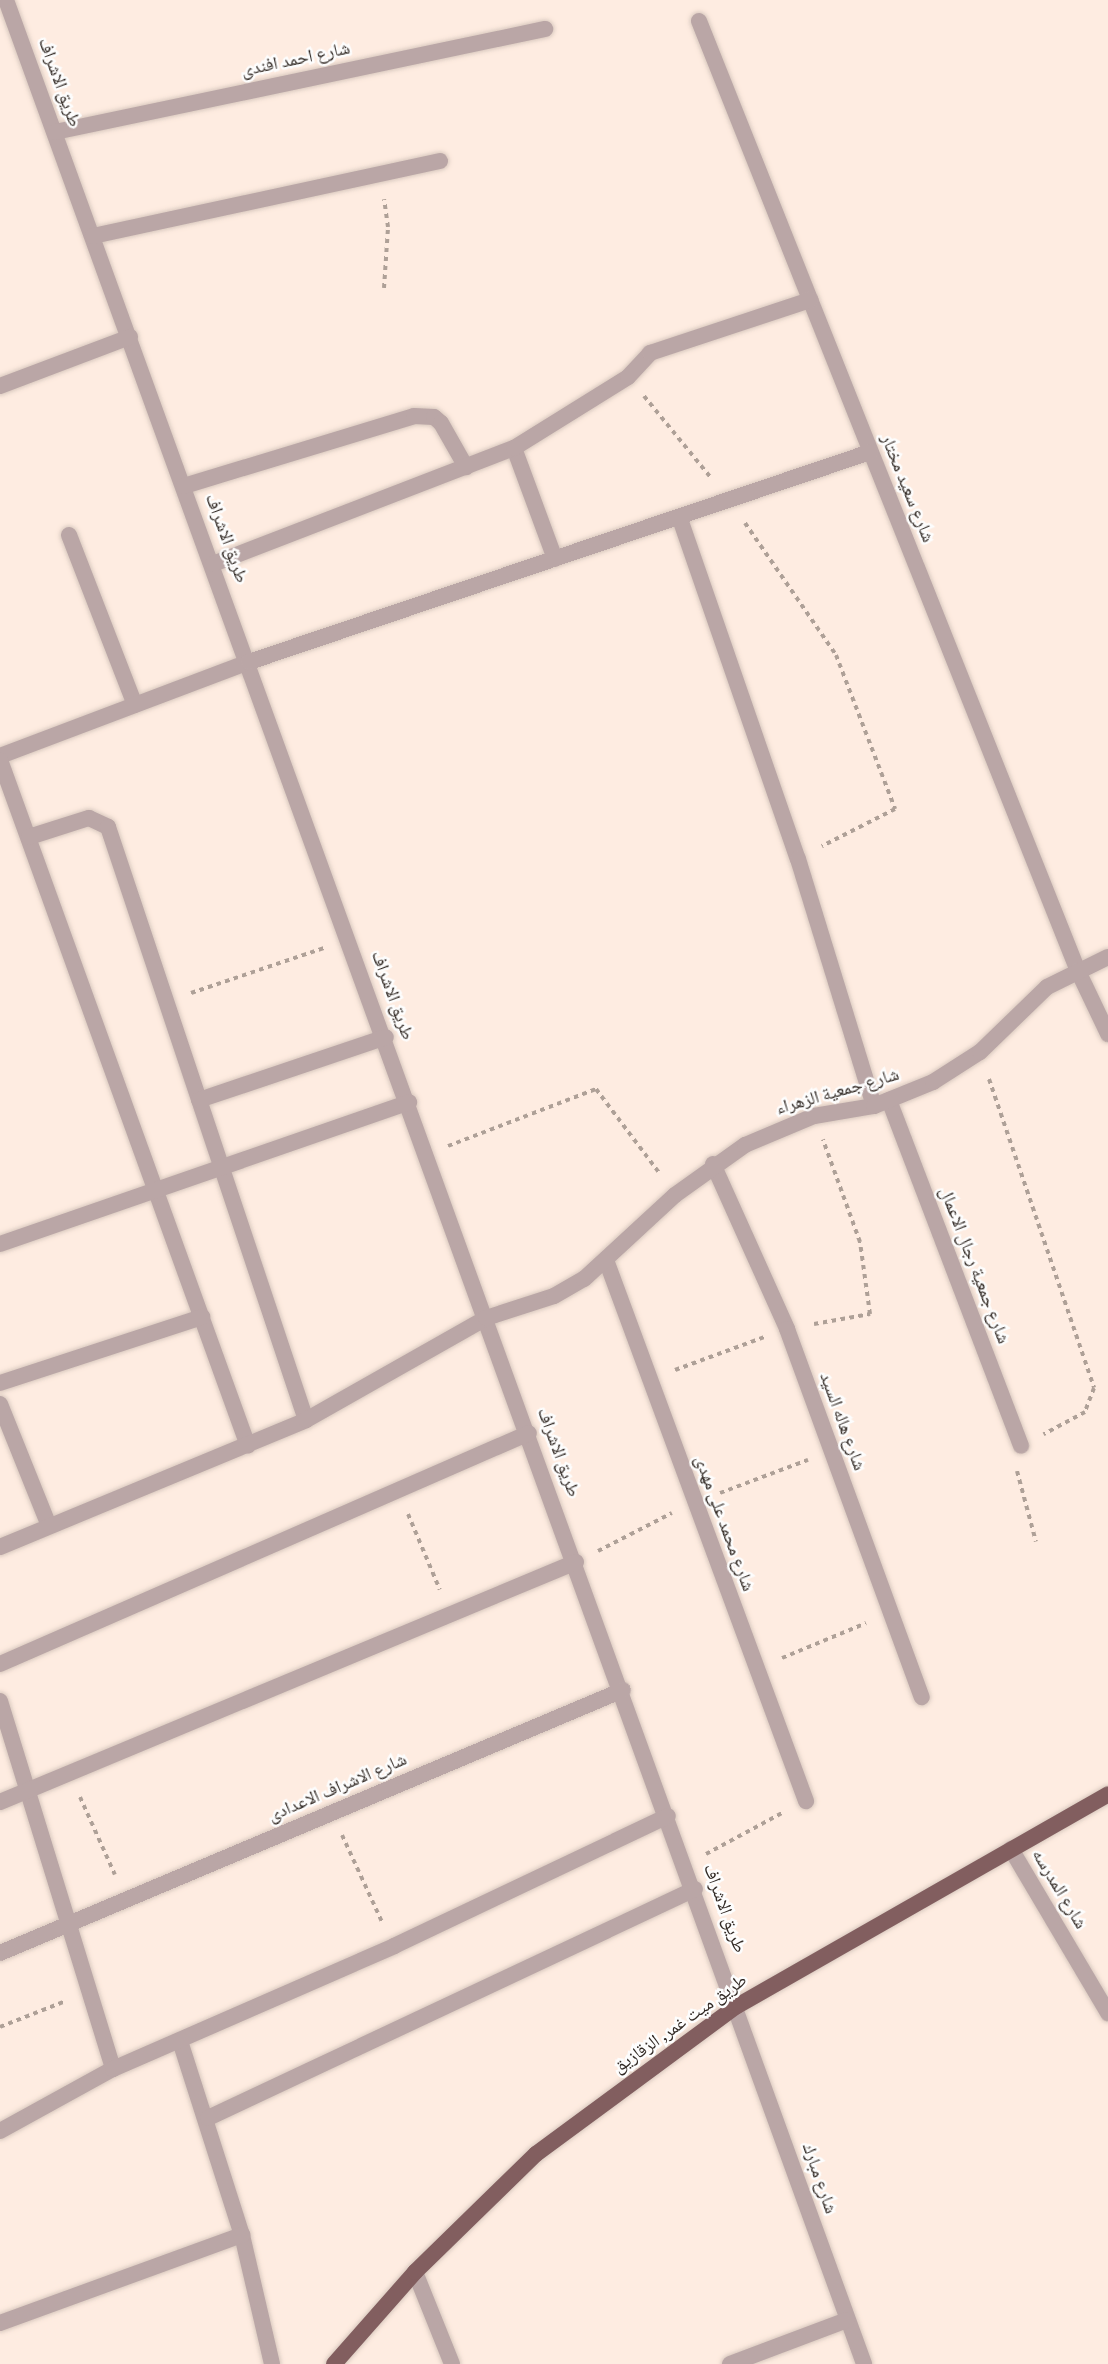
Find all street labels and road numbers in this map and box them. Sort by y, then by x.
street label: طريق الاشراف [32,36,84,130]
street label: شارع احمد افندى [240,39,352,83]
street label: شارع سعيد مختار [875,432,937,546]
street label: طريق الاشراف [199,492,251,586]
street label: طريق الاشراف [365,949,417,1043]
street label: شارع جمعية الزهراء [774,1065,902,1121]
street label: شارع جمعية رجال الاعمال [933,1185,1013,1347]
street label: شارع هاله السيد [813,1370,869,1474]
street label: طريق الاشراف [531,1406,583,1500]
street label: شارع محمد على مهدى [688,1453,758,1595]
street label: شارع الاشراف الاعدادى [265,1750,411,1828]
street label: شارع المدرسه [1026,1846,1090,1934]
street label: طريق الاشراف [697,1862,749,1956]
street label: طريق ميت غمر, الزقازيق [610,1971,752,2079]
street label: شارع مبارك [796,2141,840,2217]

